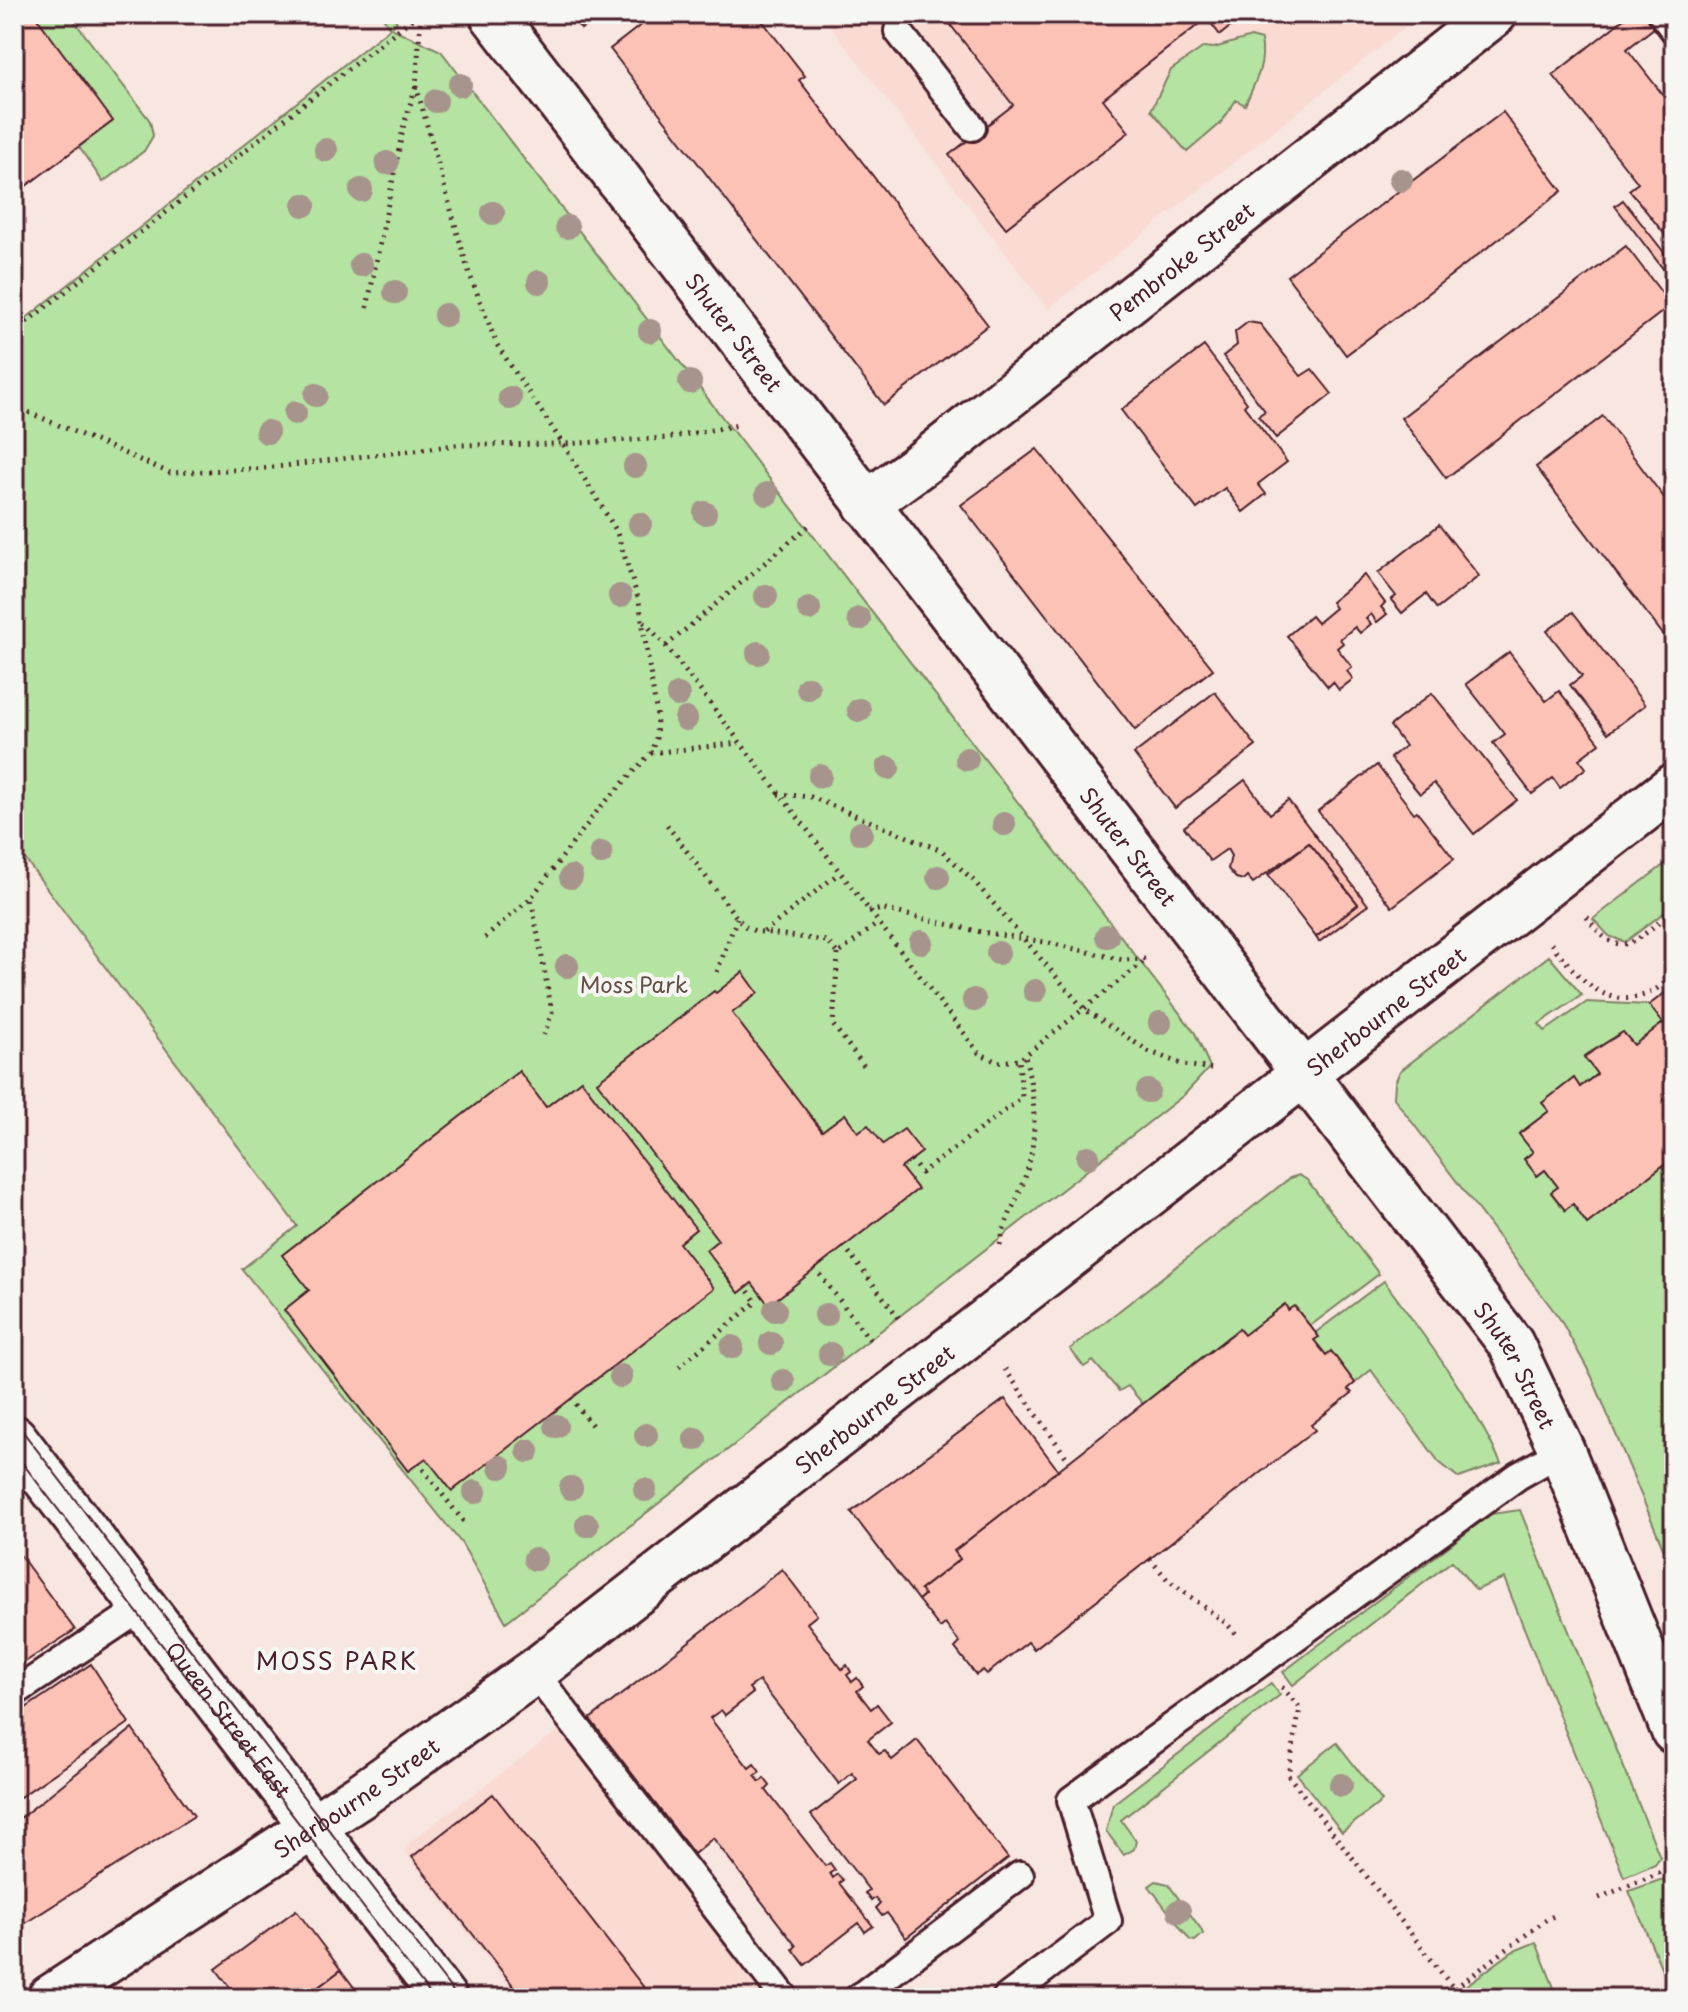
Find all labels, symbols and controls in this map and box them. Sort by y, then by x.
street label: Pembroke Street [1101,193,1260,328]
street label: Shuter Street [679,265,792,398]
street label: Shuter Street [1073,779,1186,912]
street label: Sherbourne Street [1299,938,1472,1083]
park label: Moss Park [580,967,688,1000]
street label: Shuter Street [1467,1294,1565,1434]
street label: Sherbourne Street [787,1335,961,1481]
street label: Queen Street East [159,1634,300,1804]
district label: MOSS PARK [256,1642,418,1678]
street label: Sherbourne Street [266,1729,445,1865]

